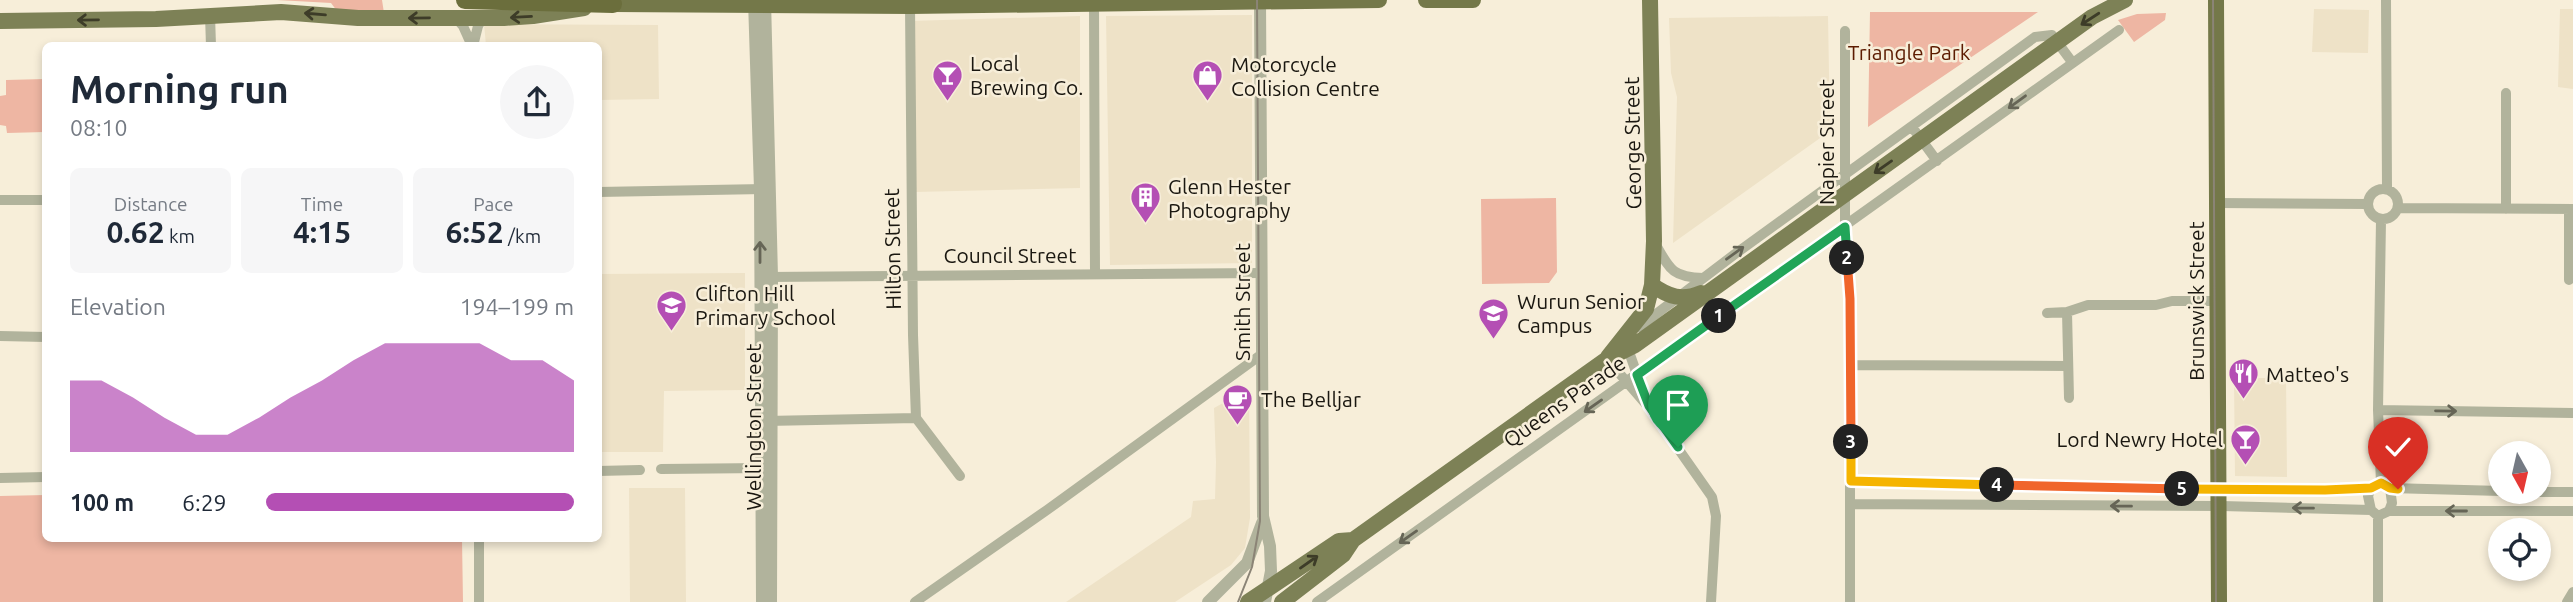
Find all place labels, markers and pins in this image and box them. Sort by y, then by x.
place label: Local Brewing Co. [970,51,1083,99]
place label: Motorcycle Collision Centre [1231,52,1380,100]
bar icon: Local Brewing Co. [930,58,964,102]
shop icon: Motorcycle Collision Centre [1191,59,1225,103]
place label: Glenn Hester Photography [1168,174,1291,222]
building icon: Glenn Hester Photography [1128,181,1162,225]
pin: 2 [1829,240,1864,276]
place label: Clifton Hill Primary School [695,281,836,329]
school or university icon: Clifton Hill Primary School [655,288,689,332]
place label: Wurun Senior Campus [1517,289,1645,337]
school or university icon: Wurun Senior Campus [1477,296,1511,340]
pin: 1 [1702,298,1736,334]
restaurant icon: Matteo's [2226,357,2260,401]
place label: Matteo's [2266,362,2349,386]
pin [1648,375,1708,447]
cafe icon: The Belljar [1221,382,1255,426]
place label: The Belljar [1261,387,1361,411]
pin [2368,417,2428,489]
bar icon: Lord Newry Hotel [2229,422,2263,466]
pin: 3 [1834,424,1868,460]
place label: Lord Newry Hotel [2057,427,2223,451]
pin: 4 [1980,468,2014,503]
pin: 5 [2164,472,2200,506]

